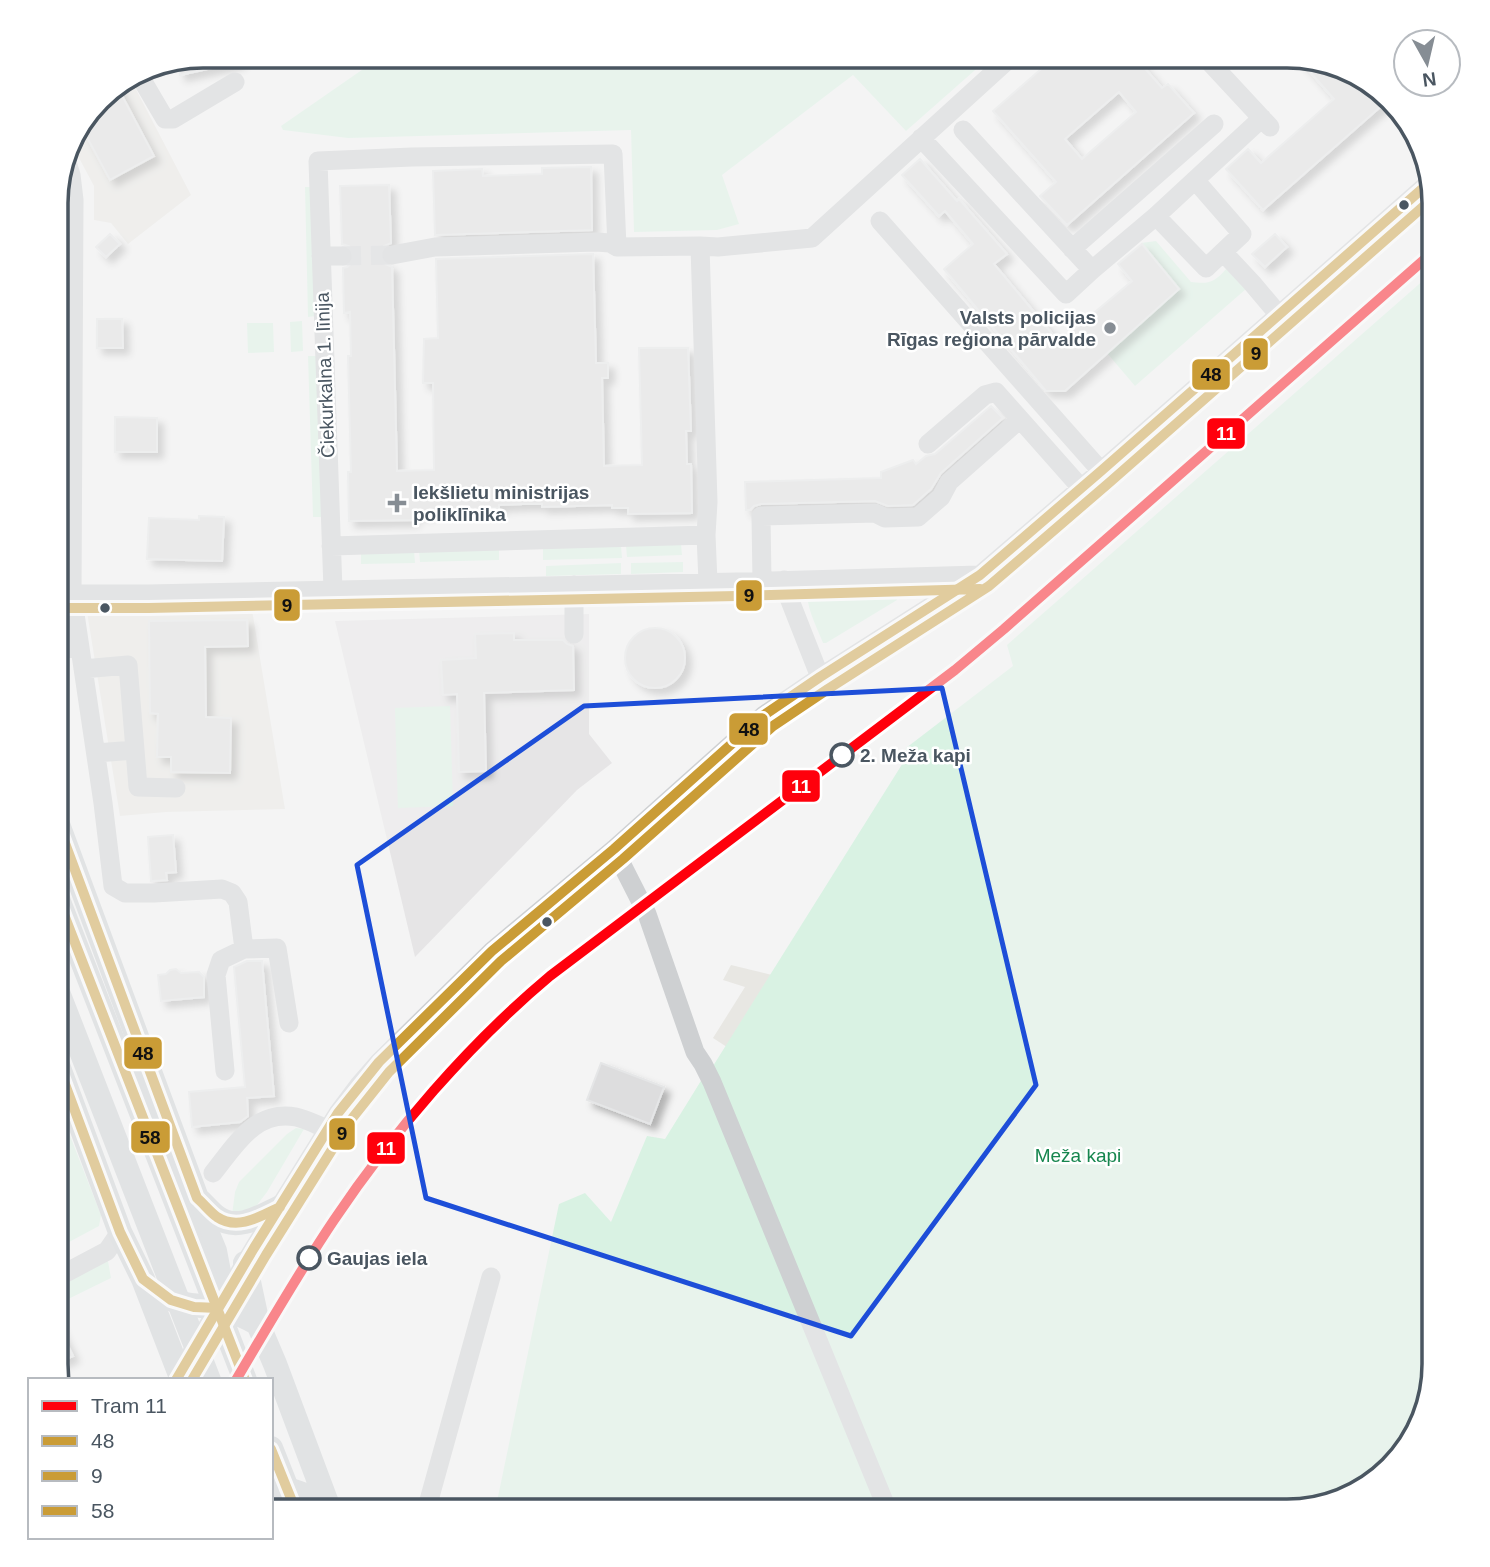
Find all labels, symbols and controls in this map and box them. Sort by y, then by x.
north arrow [1392,28,1462,98]
text: N [1421,68,1438,91]
unlabelled marker [1397,198,1411,212]
street label: Čiekurkalna 1. līnija [312,291,338,458]
place label: Valsts policijas Rīgas reģiona pārvalde [887,307,1096,350]
marker: Valsts policijas Rīgas reģiona pārvalde [1102,320,1118,336]
line badge: 9 [1242,337,1269,371]
text: 9 [1251,343,1261,364]
line badge: 48 [1191,358,1231,391]
text: 48 [1200,364,1222,385]
line badge: 11 [1206,417,1246,450]
text: 11 [1216,423,1236,444]
place label: Iekšlietu ministrijas poliklīnika [413,482,589,525]
marker: Iekšlietu ministrijas poliklīnika [387,493,407,513]
line badge: 9 [735,579,763,612]
text: 9 [744,585,754,606]
line badge: 9 [273,588,301,622]
text: 9 [282,595,292,616]
unlabelled marker [98,601,112,615]
line badge: 48 [728,712,769,746]
text: 48 [738,719,760,740]
marker: 2. Meža kapi [830,743,854,767]
place label: 2. Meža kapi [860,745,971,766]
line badge: 11 [781,769,821,803]
text: 11 [791,776,811,797]
unlabelled marker [540,915,554,929]
line badge: 48 [123,1036,163,1070]
text: 48 [132,1043,154,1064]
line badge: 9 [328,1117,356,1151]
line badge: 58 [130,1120,171,1154]
text: 9 [337,1123,347,1144]
text: 58 [139,1127,161,1148]
line badge: 11 [366,1131,406,1165]
text: 11 [376,1138,396,1159]
park label: Meža kapi [1035,1145,1121,1166]
marker: Gaujas iela [297,1246,321,1270]
place label: Gaujas iela [327,1248,428,1269]
legend [28,1378,273,1539]
text: Tram 11 [91,1394,167,1417]
text: 48 [91,1429,114,1452]
text: 9 [91,1464,103,1487]
text: 58 [91,1499,114,1522]

